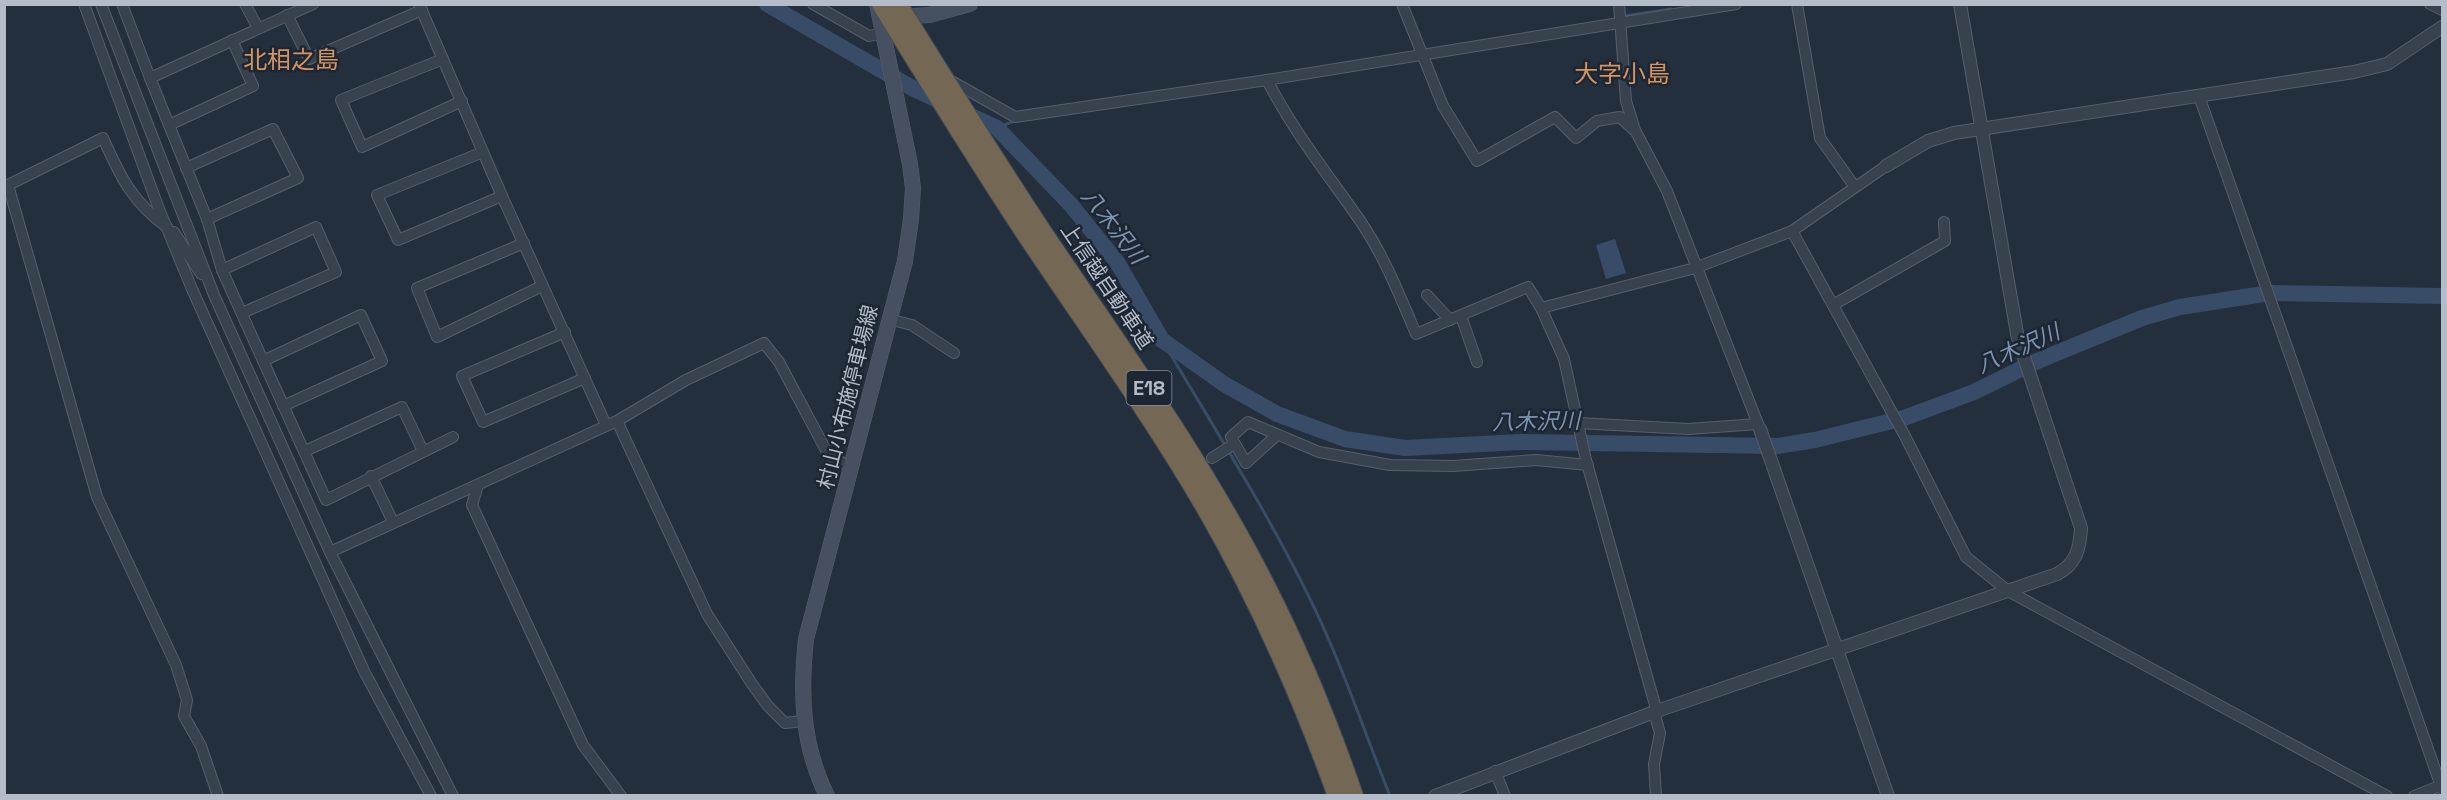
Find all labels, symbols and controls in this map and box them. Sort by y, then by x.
district label: 北相之島 [243,44,339,75]
district label: 大字小島 [1574,58,1670,89]
water label: 八木沢川 [1076,183,1153,271]
street label: 上信越自動車道 [1055,217,1160,354]
street label: 村山小布施停車場線 [812,302,883,492]
water label: 八木沢川 [1972,317,2066,379]
road number: E18 [1126,371,1172,405]
water label: 八木沢川 [1492,406,1582,436]

